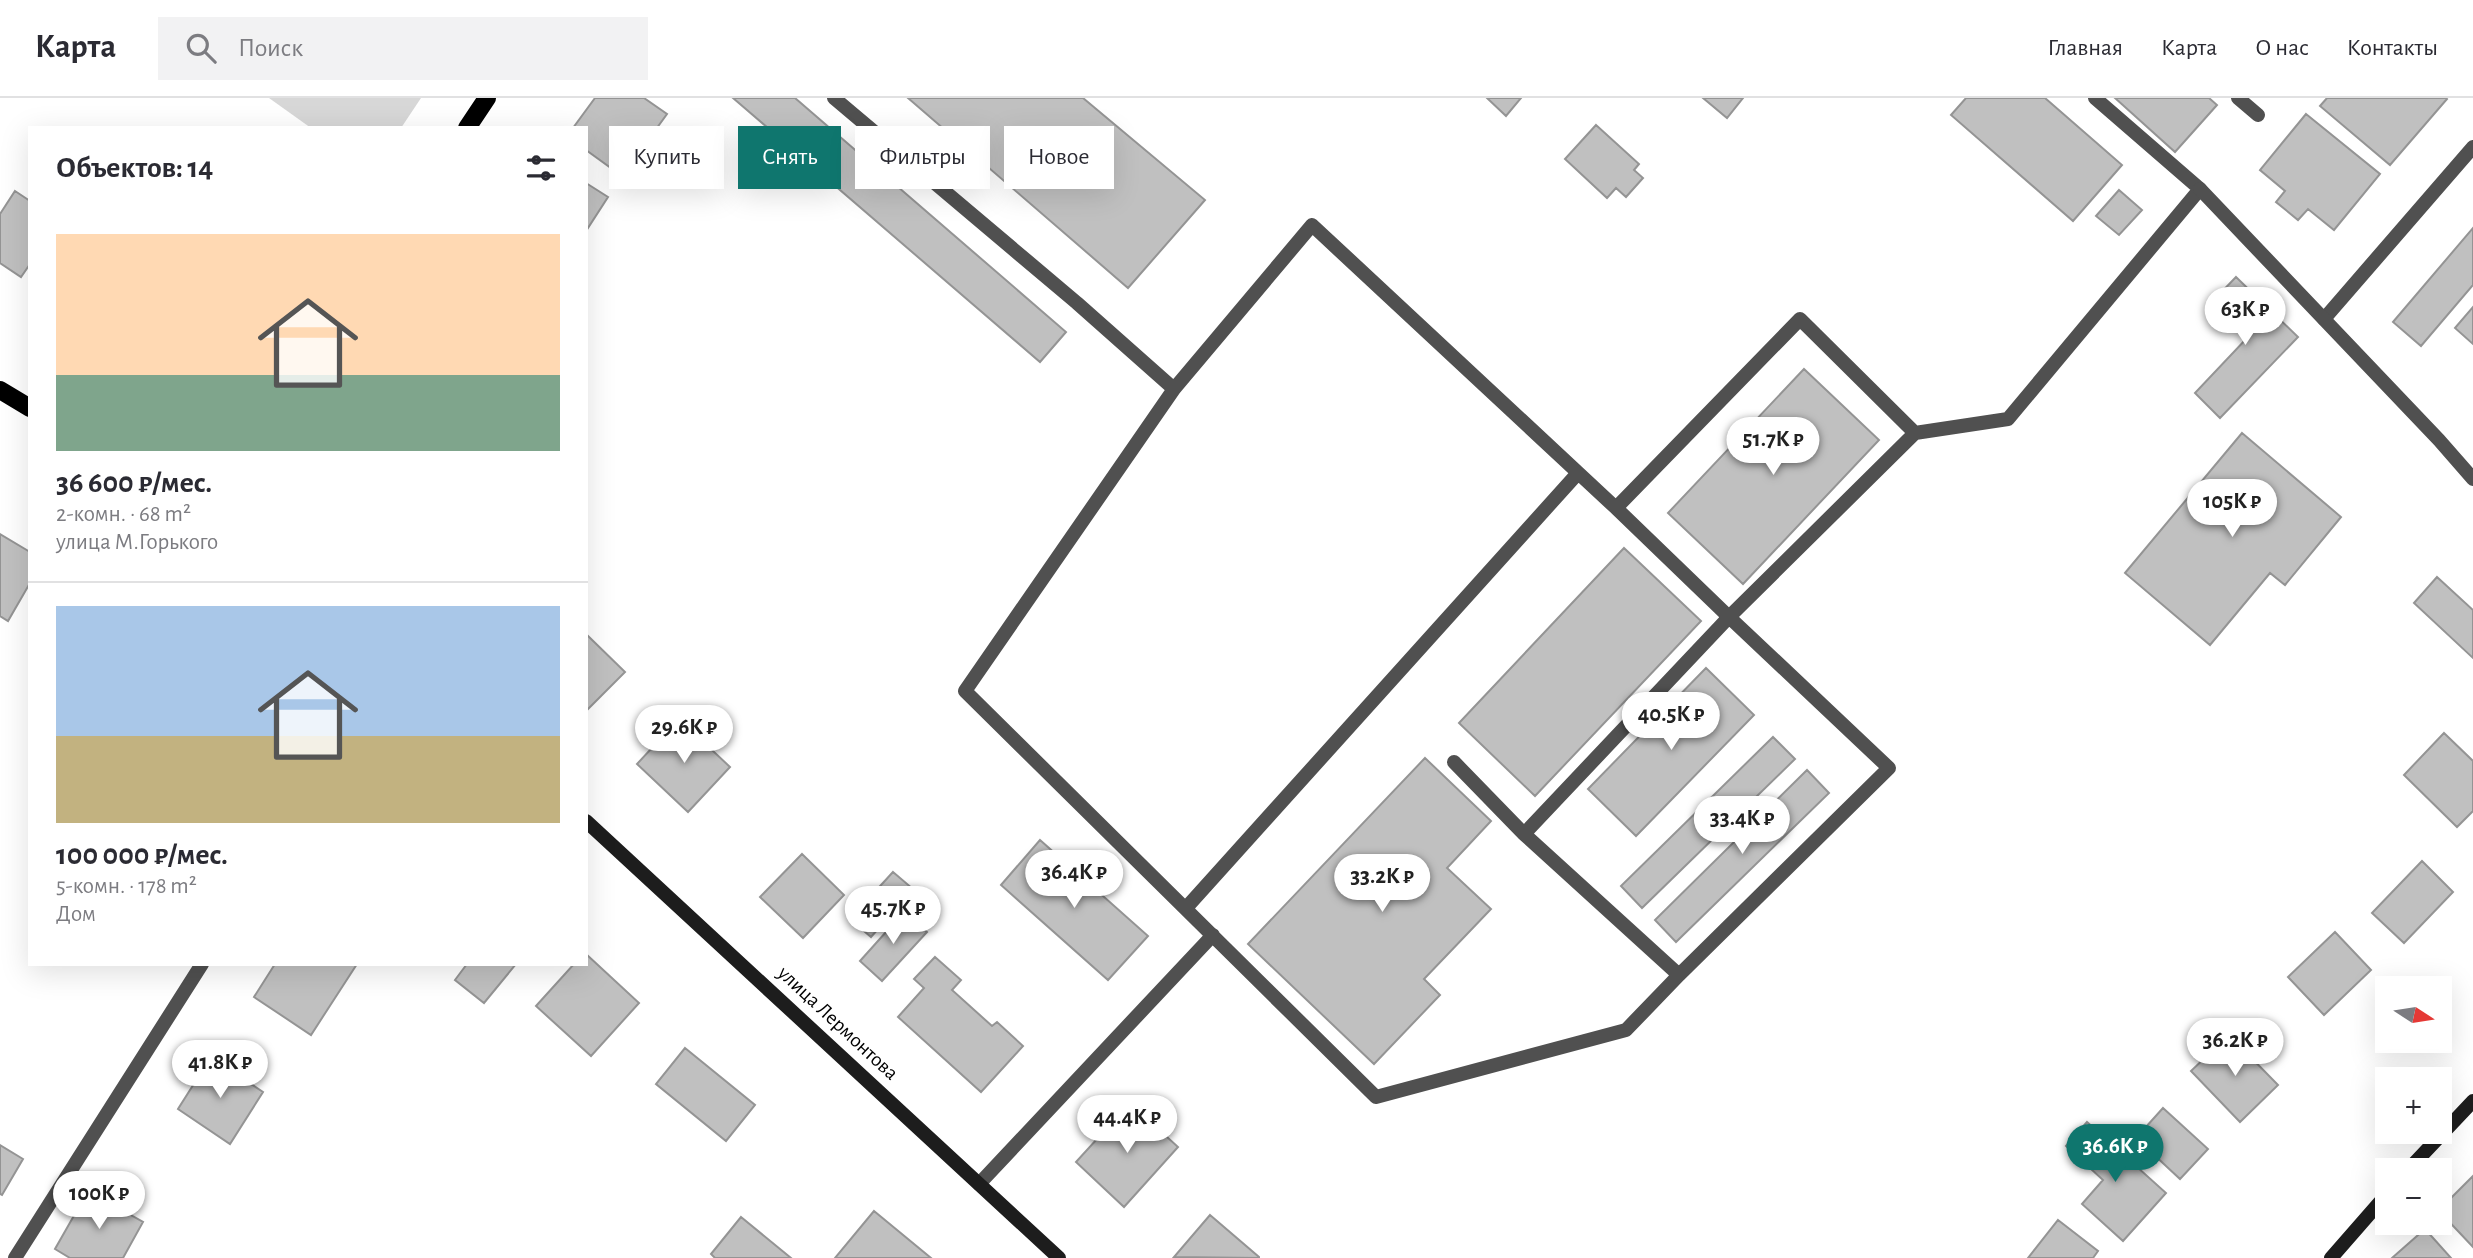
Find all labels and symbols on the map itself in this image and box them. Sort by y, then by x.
pin: 63K ₽ [2196,288,2294,347]
pin: 51.7K ₽ [1708,418,1838,477]
pin: 105K ₽ [2175,480,2289,539]
pin: 40.5K ₽ [1606,692,1736,752]
pin: 29.6K ₽ [619,706,749,765]
pin: 33.4K ₽ [1677,796,1807,856]
pin: 36.4K ₽ [1009,850,1139,910]
pin: 33.2K ₽ [1317,854,1447,914]
pin: 45.7K ₽ [828,886,958,946]
street label: улица Лермонтова [773,961,903,1084]
north arrow [2375,976,2452,1054]
pin: 36.2K ₽ [2170,1018,2300,1078]
pin: 41.8K ₽ [155,1040,285,1100]
pin: 44.4K ₽ [1062,1096,1192,1155]
pin: 36.6K ₽ [2050,1124,2180,1184]
pin: 100K ₽ [42,1172,156,1231]

